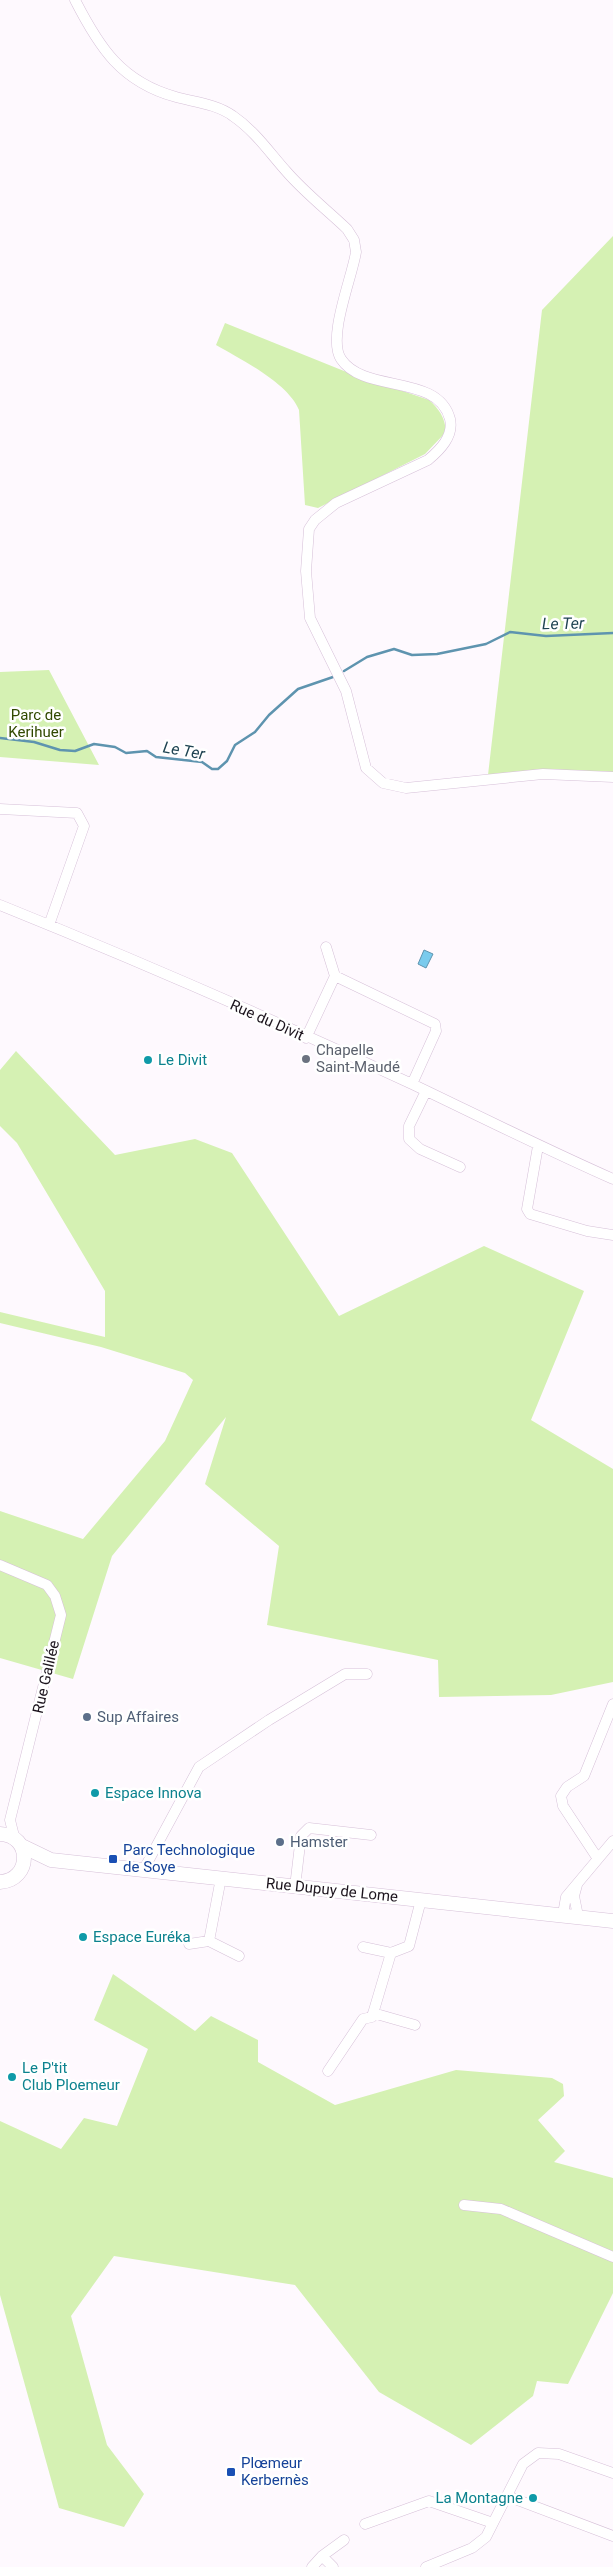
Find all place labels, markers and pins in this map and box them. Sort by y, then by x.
place label: Chapelle Saint-Maudé [316,1041,400,1076]
place label: Le Divit [158,1051,207,1069]
marker: Chapelle Saint-Maudé [300,1053,312,1065]
marker: Le Divit [142,1054,154,1066]
place label: Sup Affaires [97,1708,179,1726]
marker: Sup Affaires [81,1711,93,1723]
place label: Espace Innova [105,1784,202,1802]
marker: Espace Innova [89,1787,101,1799]
place label: Hamster [290,1833,348,1851]
marker: Hamster [274,1836,286,1848]
place label: Parc Technologique de Soye [123,1841,255,1876]
marker: Parc Technologique de Soye [107,1853,119,1865]
place label: Espace Euréka [93,1928,191,1946]
marker: Espace Euréka [77,1931,89,1943]
place label: Le P'tit Club Ploemeur [22,2059,120,2094]
marker: Le P'tit Club Ploemeur [6,2071,18,2083]
place label: Plœmeur Kerbernès [241,2454,309,2489]
marker: Plœmeur Kerbernès [225,2466,237,2478]
place label: La Montagne [435,2489,523,2507]
marker: La Montagne [527,2492,539,2504]

